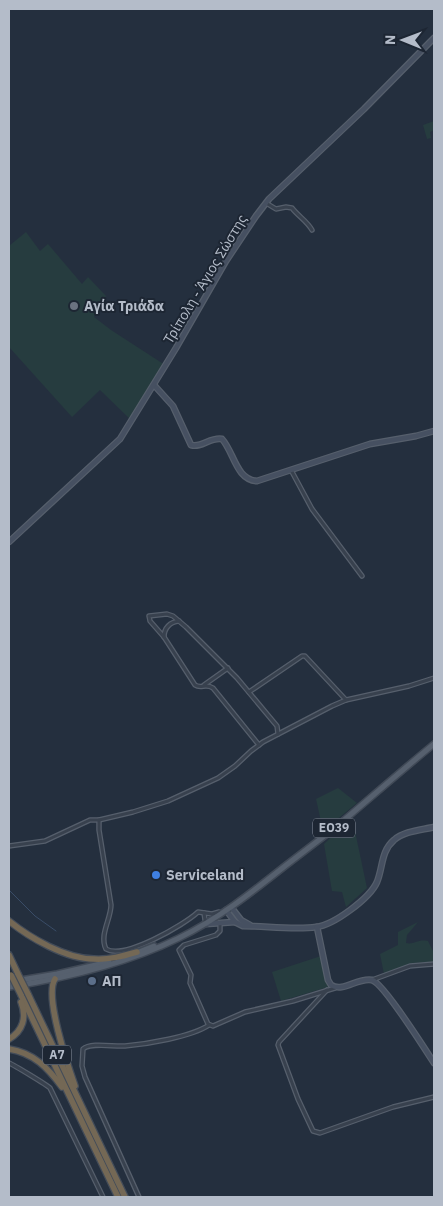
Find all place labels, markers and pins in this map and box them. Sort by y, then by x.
place label: Αγία Τριάδα [84,297,164,315]
marker: Αγία Τριάδα [68,300,80,312]
place label: Serviceland [166,866,244,884]
marker: Serviceland [150,869,162,881]
place label: ΑΠ [102,972,122,990]
marker: ΑΠ [86,975,98,987]

